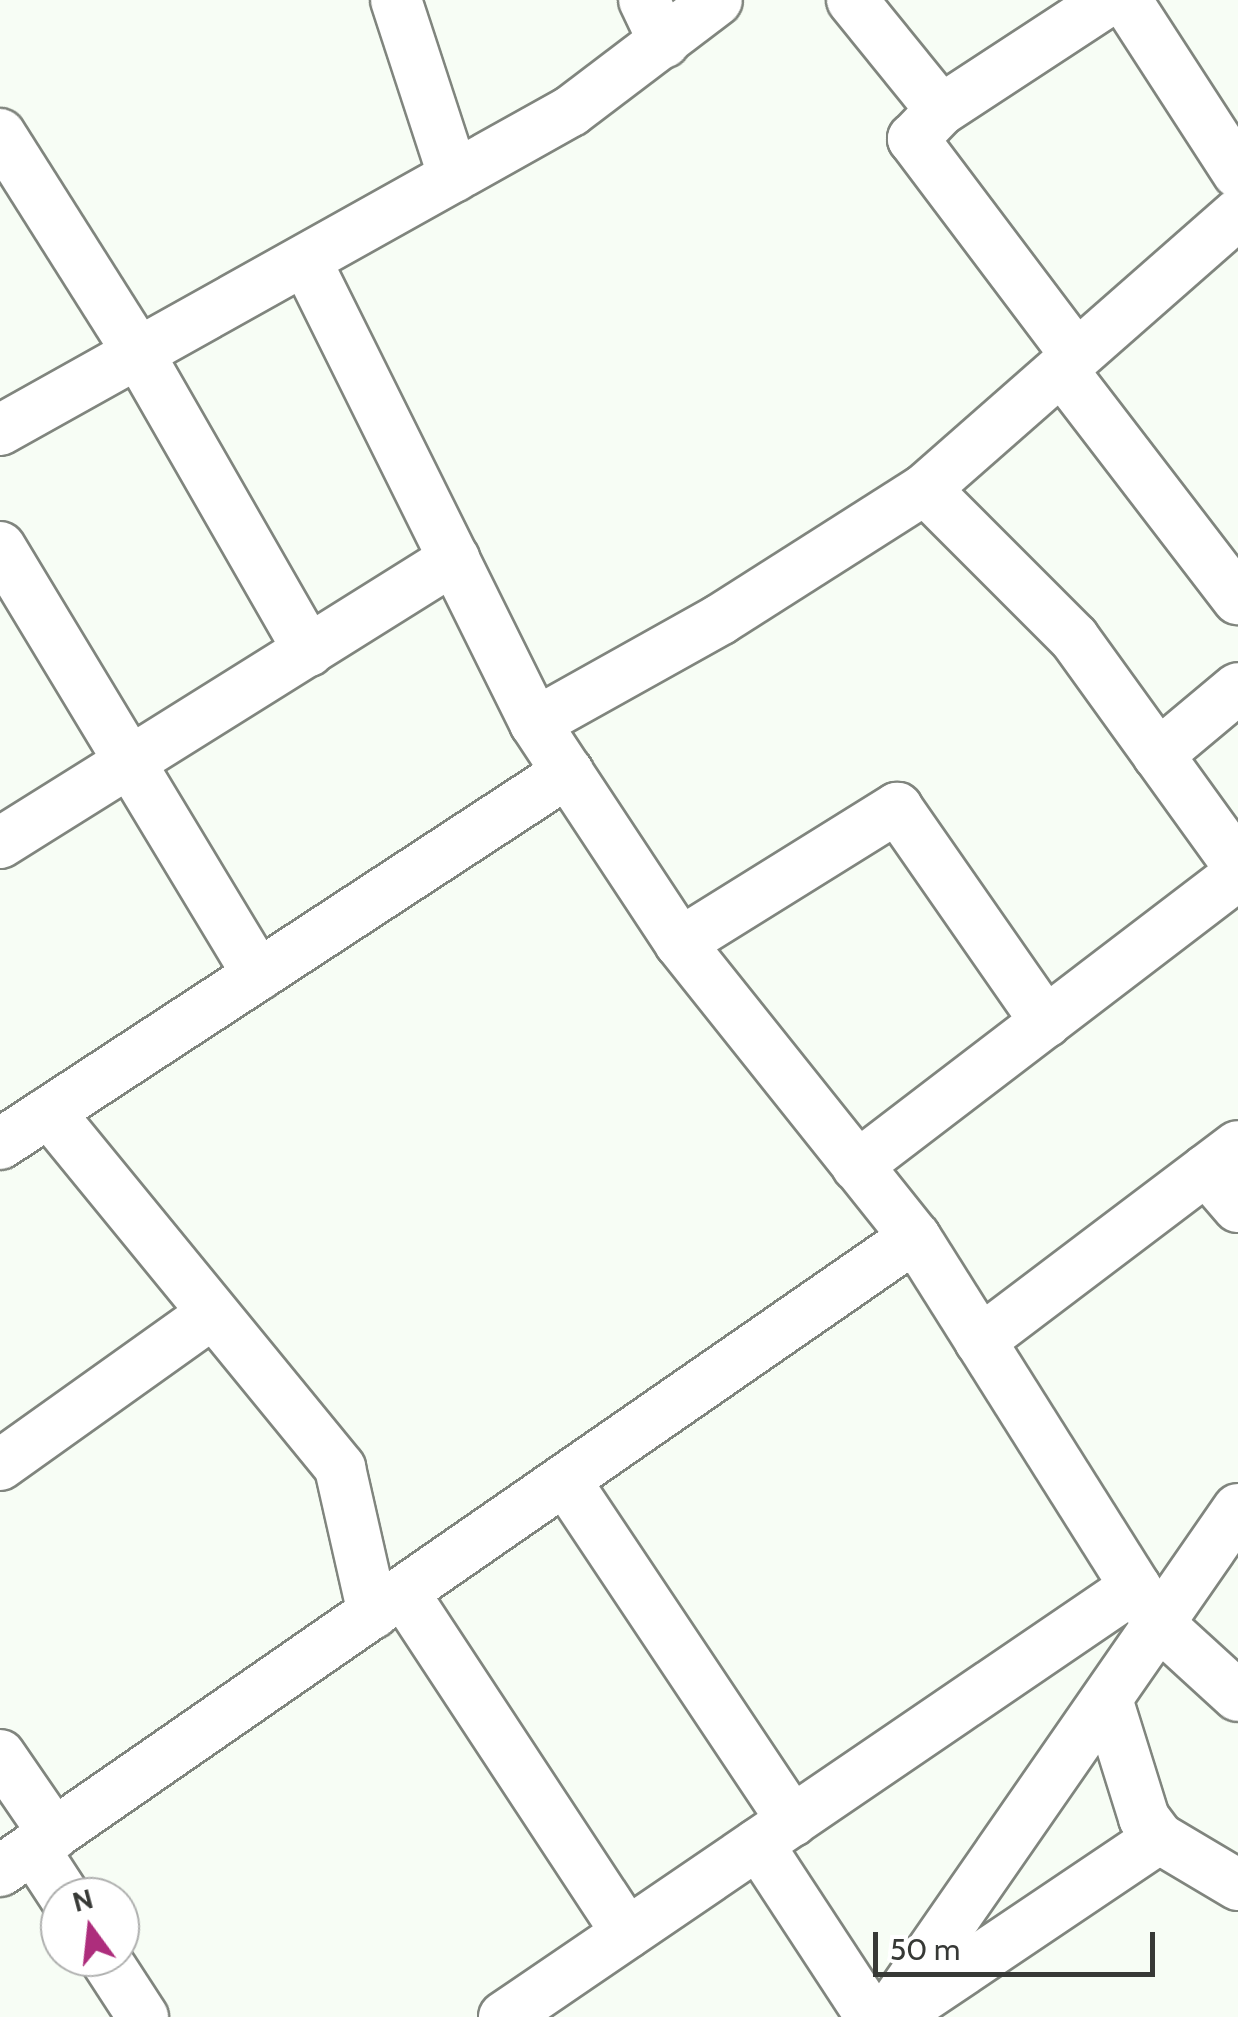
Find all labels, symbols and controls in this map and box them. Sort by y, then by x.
north arrow [40,1877,140,1977]
text: N [69,1881,97,1919]
scale bar [878,1912,1160,1974]
text: 50 m [890,1931,960,1968]

